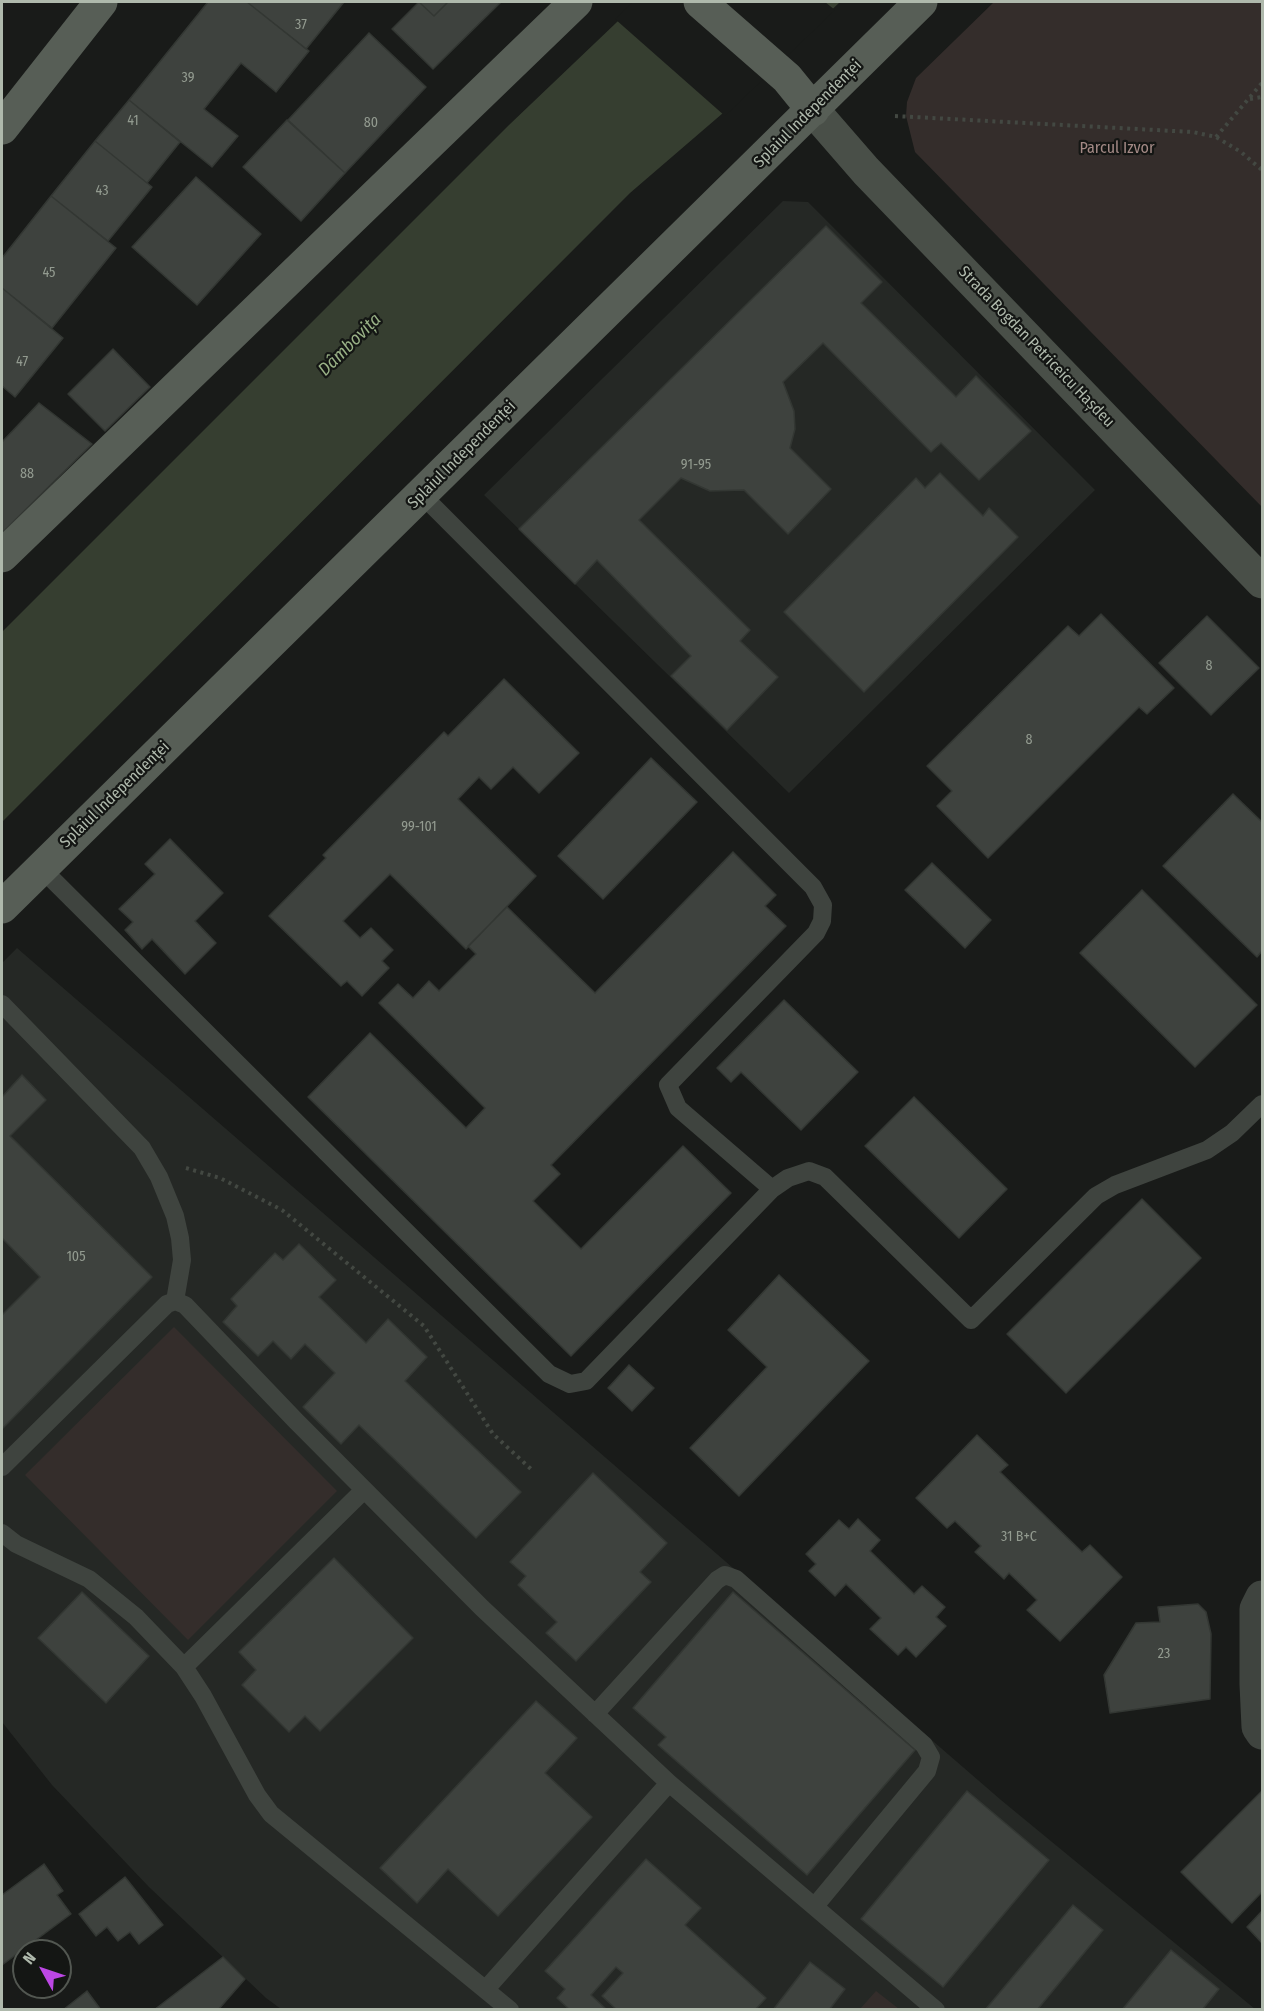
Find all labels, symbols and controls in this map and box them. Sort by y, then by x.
house number: 37 [295,17,307,33]
street label: Splaiul Independenței [750,56,866,172]
house number: 39 [182,70,194,86]
house number: 41 [127,113,139,129]
house number: 80 [364,115,378,131]
park label: Parcul Izvor [1079,139,1155,159]
house number: 43 [96,183,108,199]
street label: Strada Bogdan Petriceicu Hașdeu [954,263,1118,431]
house number: 45 [42,265,56,281]
water label: Dâmbovița [314,309,386,381]
house number: 47 [16,354,28,370]
street label: Splaiul Independenței [404,397,520,513]
house number: 91-95 [681,457,711,473]
house number: 88 [20,466,34,482]
house number: 8 [1206,658,1212,674]
house number: 8 [1026,732,1032,748]
street label: Splaiul Independenței [56,738,174,852]
house number: 99-101 [401,819,437,835]
house number: 105 [66,1249,86,1265]
house number: 31 B+C [1001,1529,1037,1545]
house number: 23 [1158,1646,1170,1662]
north arrow [12,1939,72,1999]
text: N [19,1949,40,1968]

